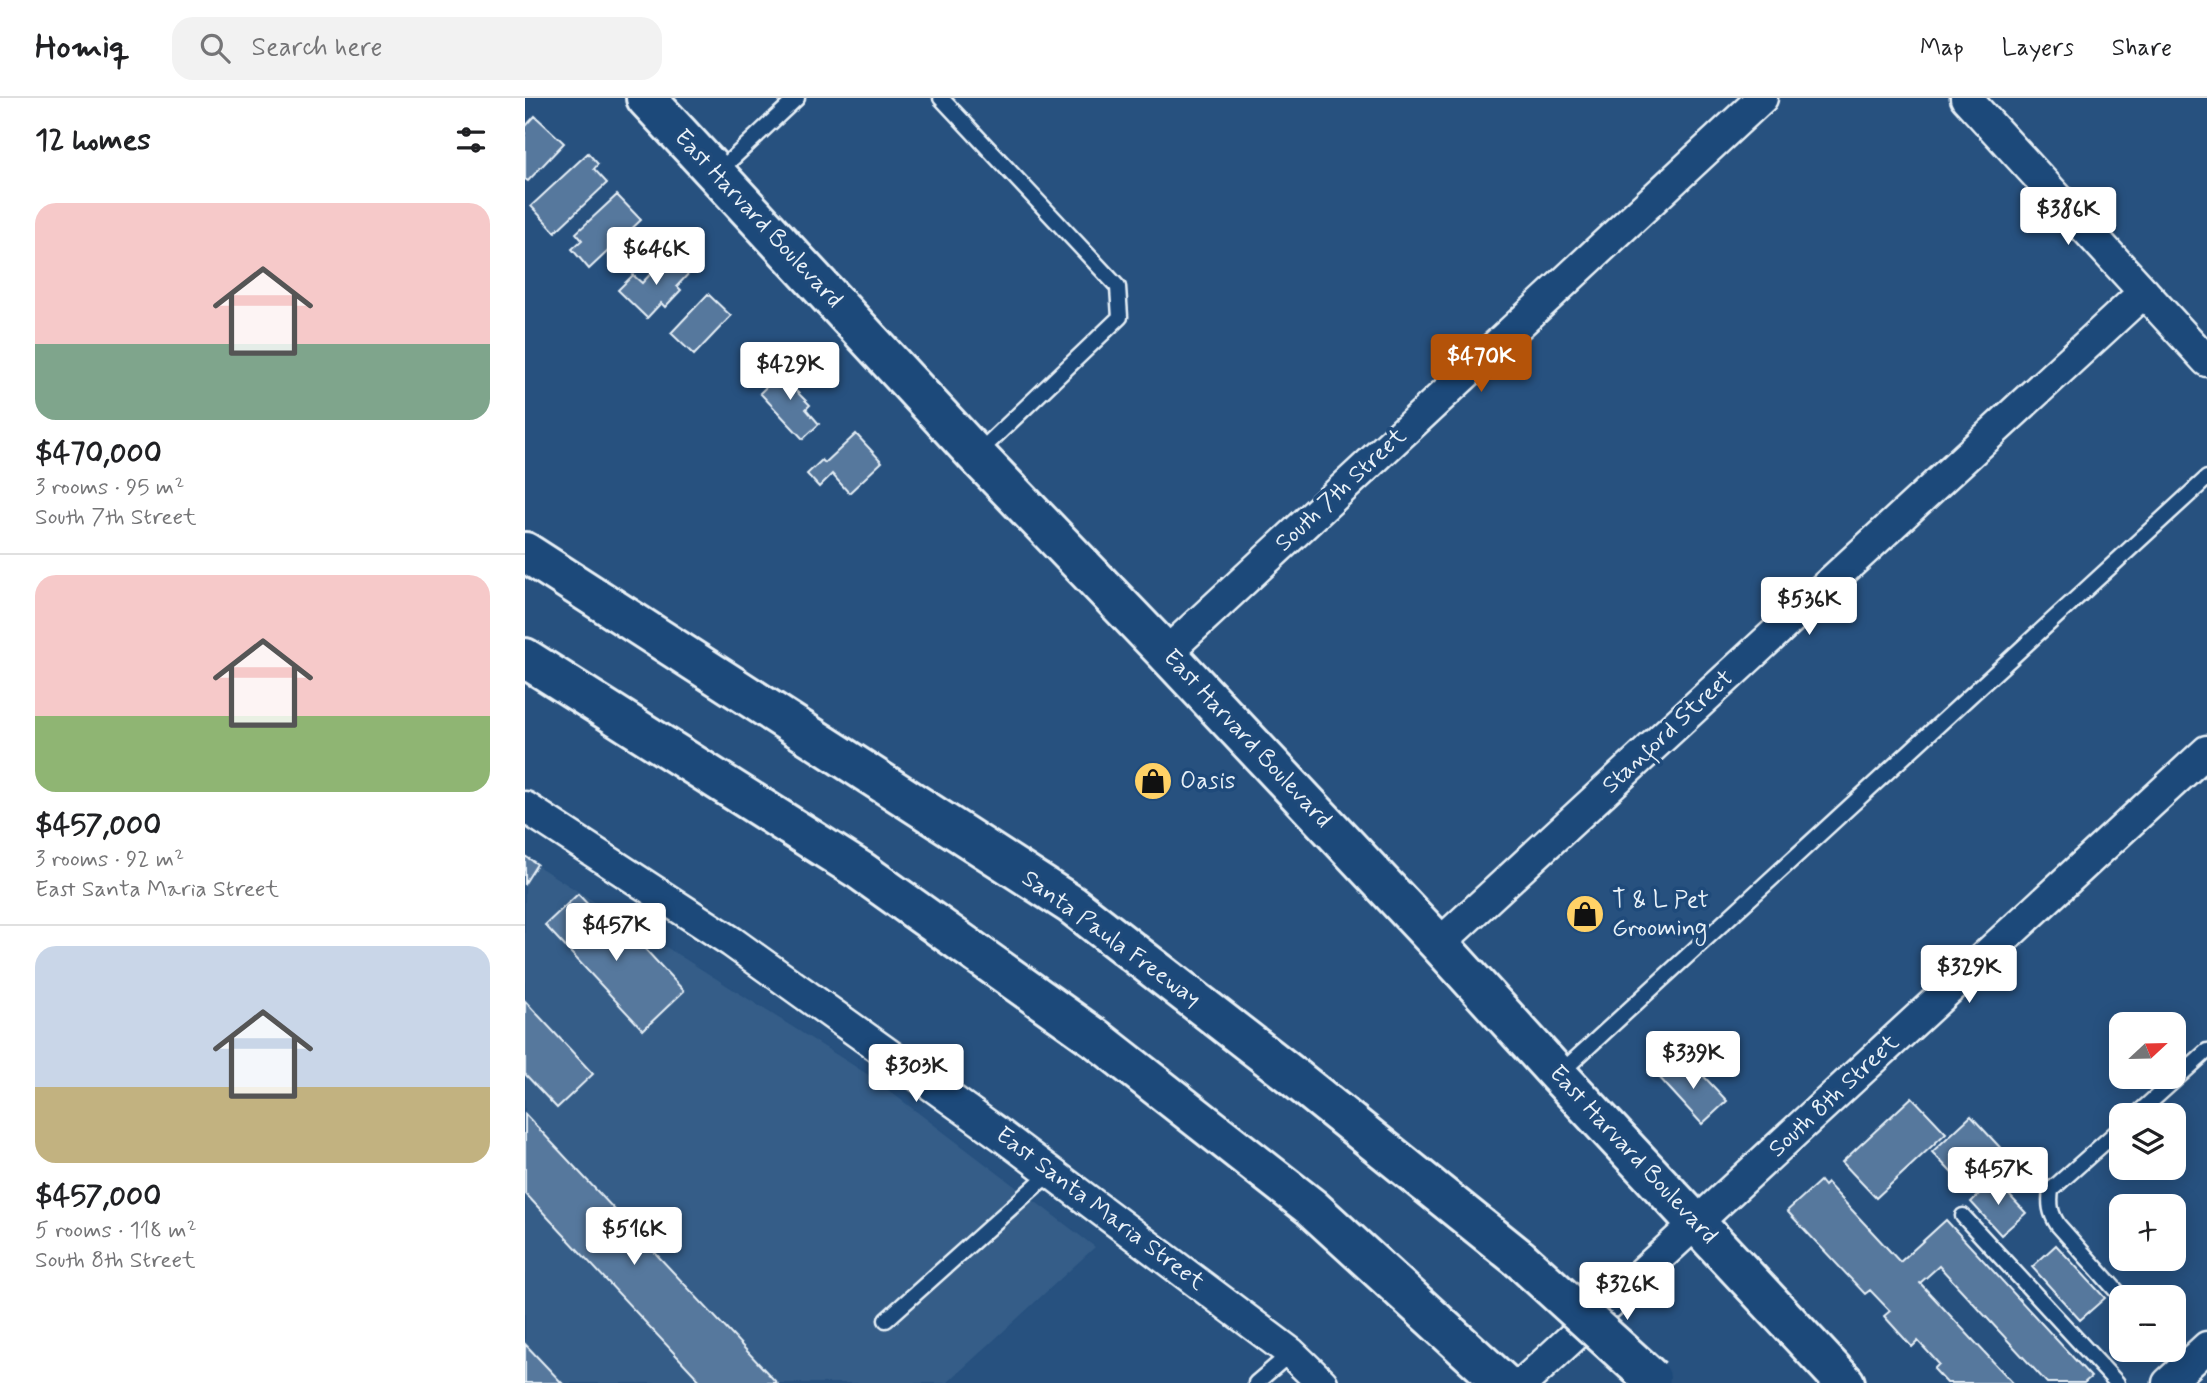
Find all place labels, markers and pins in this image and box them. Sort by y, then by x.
pin: $386K [2019,188,2117,247]
pin: $646K [607,228,705,287]
pin: $470K [1432,334,1530,394]
pin: $429K [741,342,839,402]
pin: $536K [1760,578,1858,637]
shop icon: Oasis [1132,760,1174,802]
place label: Oasis [1180,766,1236,797]
place label: T & L Pet Grooming [1612,885,1709,946]
shop icon: T & L Pet Grooming [1564,893,1606,935]
pin: $457K [567,904,665,963]
pin: $329K [1920,946,2018,1005]
pin: $339K [1644,1032,1742,1091]
pin: $303K [867,1044,965,1104]
pin: $457K [1949,1148,2047,1207]
pin: $516K [585,1208,683,1267]
pin: $326K [1578,1262,1676,1322]

